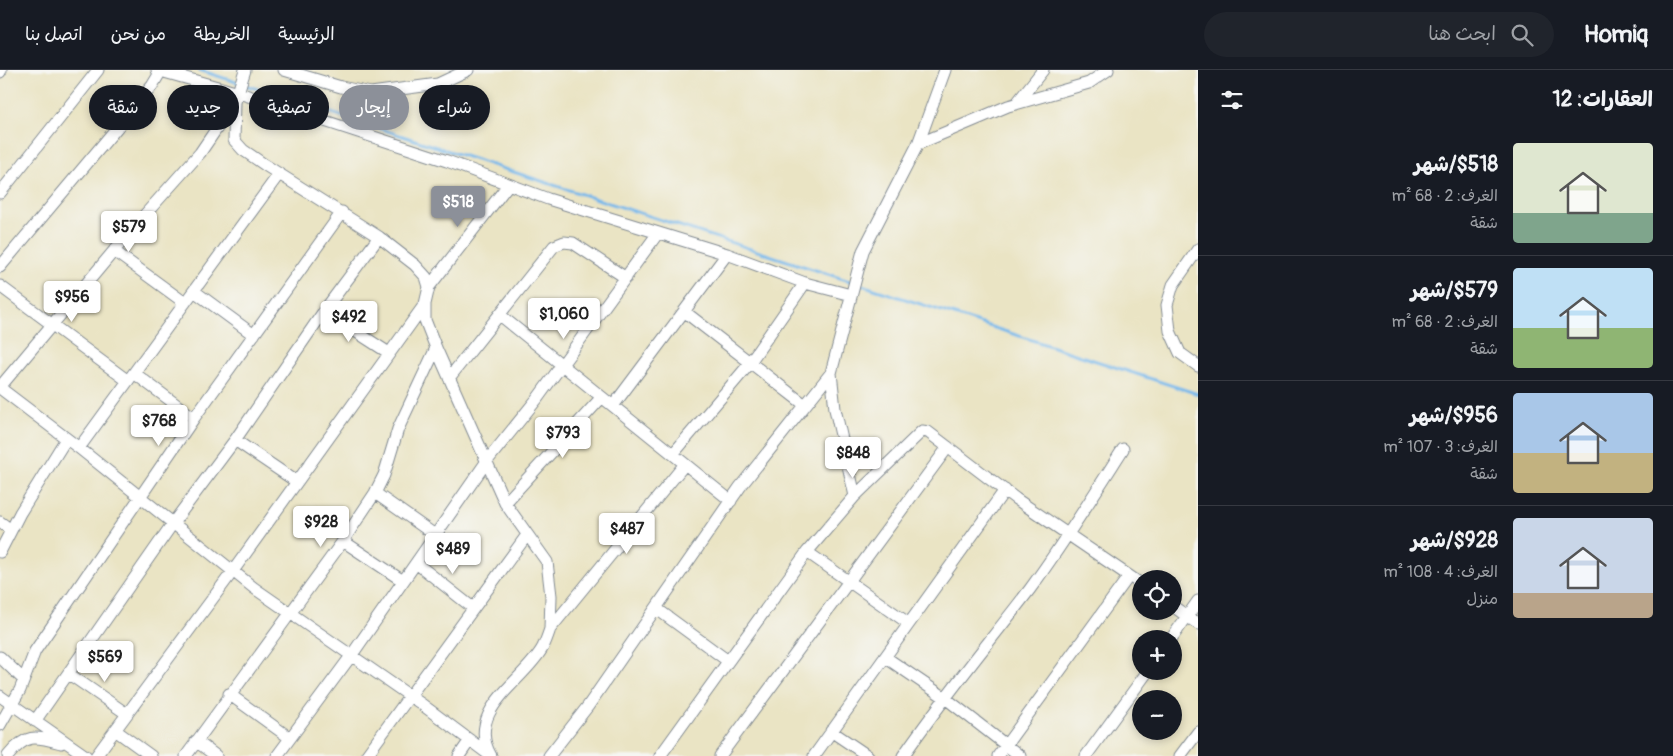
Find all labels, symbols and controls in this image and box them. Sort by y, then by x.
search box [1204,12,1554,57]
text: Homiq [1584,20,1648,49]
icon: search [1508,21,1536,49]
text: ابحث هنا [1428,22,1496,46]
text: اتصل بنا [25,23,83,46]
text: من نحن [111,23,166,46]
text: الخريطة [194,23,250,46]
text: الرئيسية [278,23,335,46]
chip: شقة [89,85,157,130]
chip: جديد [167,85,239,130]
chip: تصفية [249,85,329,130]
chip: إيجار [339,85,409,130]
chip: شراء [419,85,490,130]
icon: filters [1218,86,1246,114]
text: العقارات: 12 [1553,86,1653,113]
text: $518/شهر [1414,151,1498,178]
icon: home [1553,163,1613,223]
pin: $518 [428,186,488,228]
text: الغرف: 2 · 68 m² [1392,186,1498,206]
text: $518 [442,192,474,212]
pin: $579 [99,210,159,253]
text: شقة [1470,213,1498,233]
text: $579 [112,217,146,237]
text: $579/شهر [1411,277,1498,304]
pin: $956 [42,280,102,323]
text: $956 [55,287,89,307]
icon: home [1553,288,1613,348]
pin: $1,060 [523,298,605,340]
pin: $492 [319,300,379,343]
text: $1,060 [539,304,589,324]
text: $492 [331,307,367,327]
text: الغرف: 2 · 68 m² [1392,312,1498,332]
text: شقة [1470,339,1498,359]
text: $956/شهر [1410,402,1498,429]
pin: $768 [129,404,189,447]
text: $768 [142,411,176,431]
icon: home [1553,413,1613,473]
pin: $793 [533,416,593,459]
text: $793 [546,423,580,443]
pin: $848 [823,436,883,479]
text: الغرف: 3 · 107 m² [1383,437,1498,457]
text: $848 [836,443,870,463]
text: شقة [1470,464,1498,484]
pin: $928 [291,506,351,548]
text: $928 [304,512,338,532]
pin: $487 [597,512,657,555]
text: $487 [610,519,644,539]
text: $928/شهر [1411,527,1498,554]
pin: $489 [423,532,483,575]
icon: home [1553,538,1613,598]
text: $489 [436,539,470,559]
text: الغرف: 4 · 108 m² [1384,562,1498,582]
map controls [1132,570,1182,740]
button: locate [1132,570,1182,620]
text: منزل [1466,589,1498,609]
button: + [1132,630,1182,680]
pin: $569 [75,640,135,683]
text: $569 [88,647,122,667]
button: − [1132,690,1182,740]

